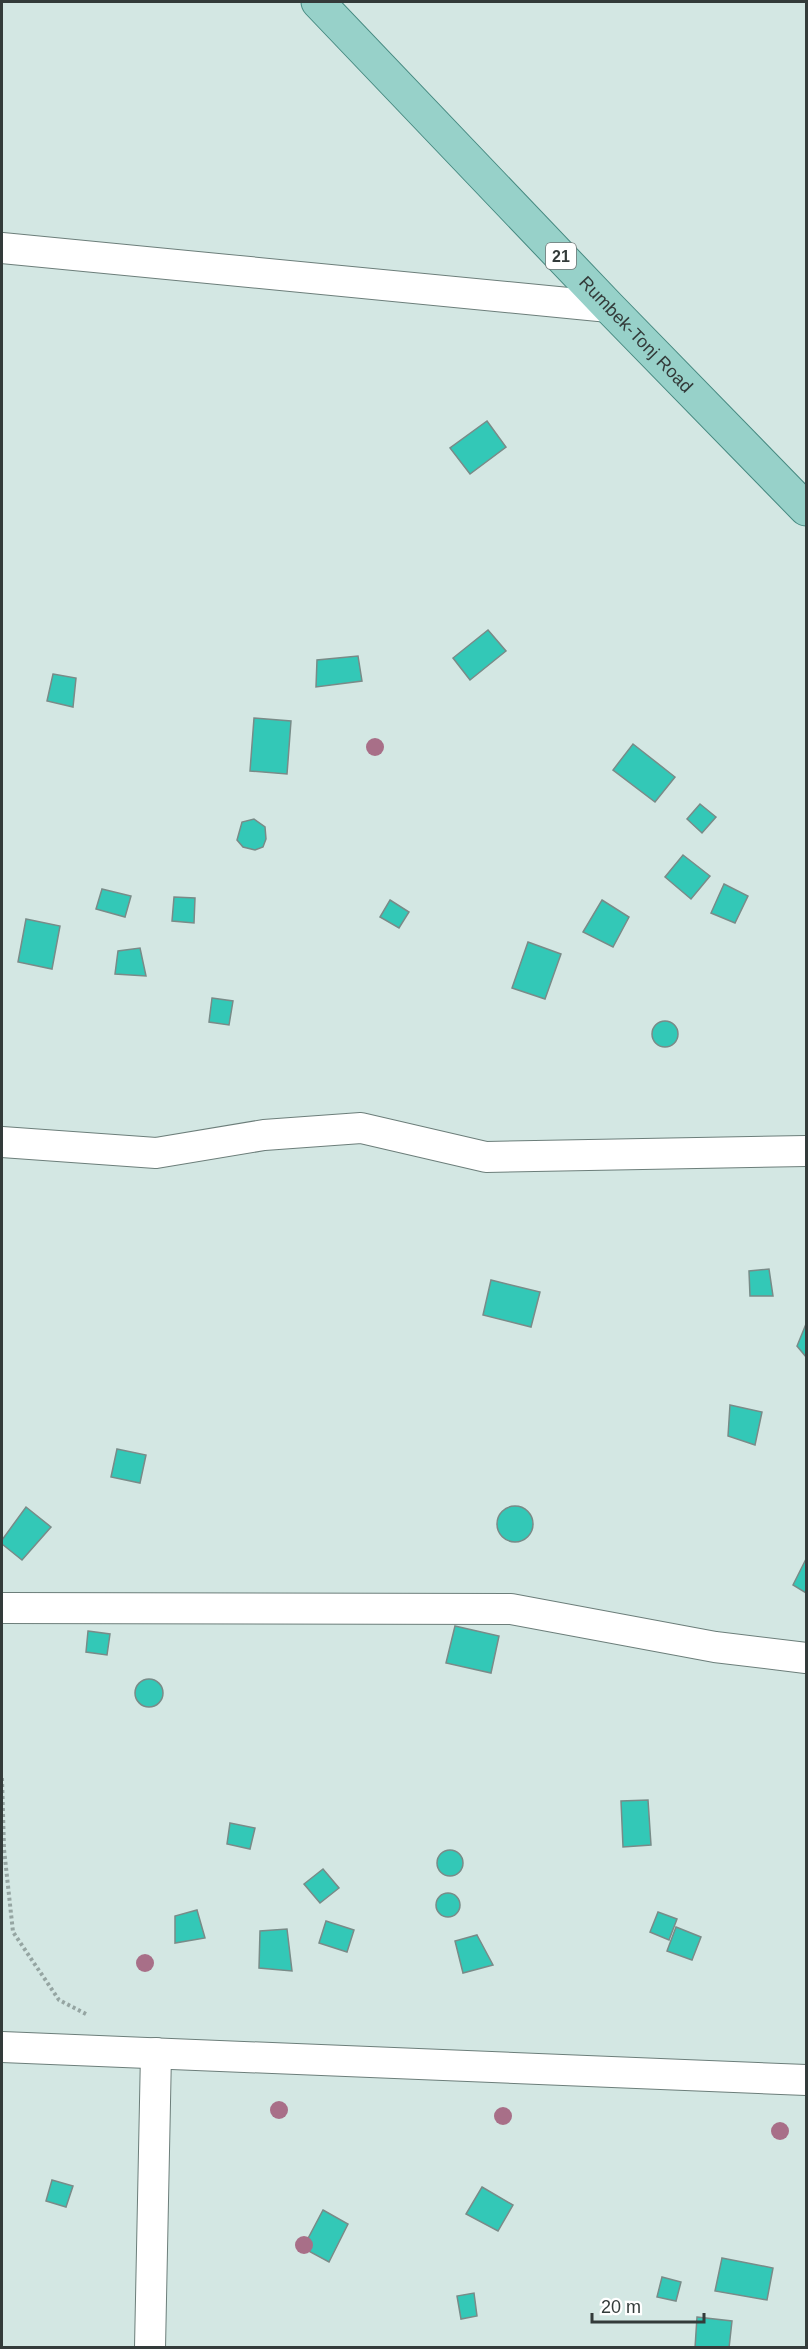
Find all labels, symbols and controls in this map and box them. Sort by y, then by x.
road number: 21 [546,243,576,269]
street label: Rumbek-Tonj Road [575,272,697,397]
scale bar [592,2286,704,2324]
text: 20 m [601,2297,641,2317]

